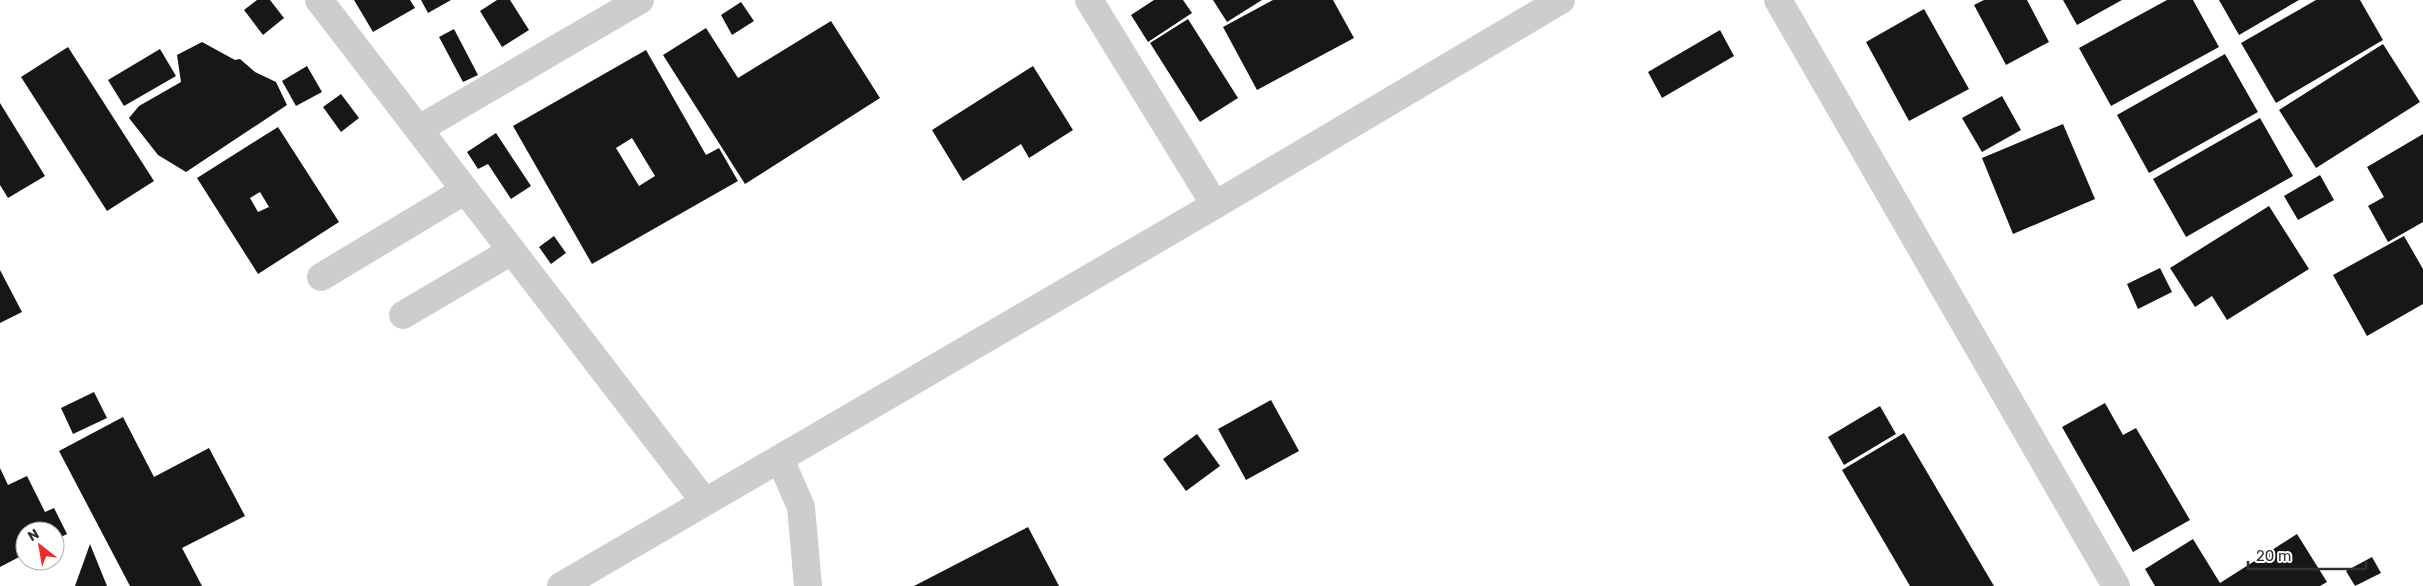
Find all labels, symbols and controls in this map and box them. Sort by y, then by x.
north arrow [15,521,65,571]
text: N [25,525,42,545]
scale bar [2248,538,2366,570]
text: 20 m [2256,547,2291,565]

